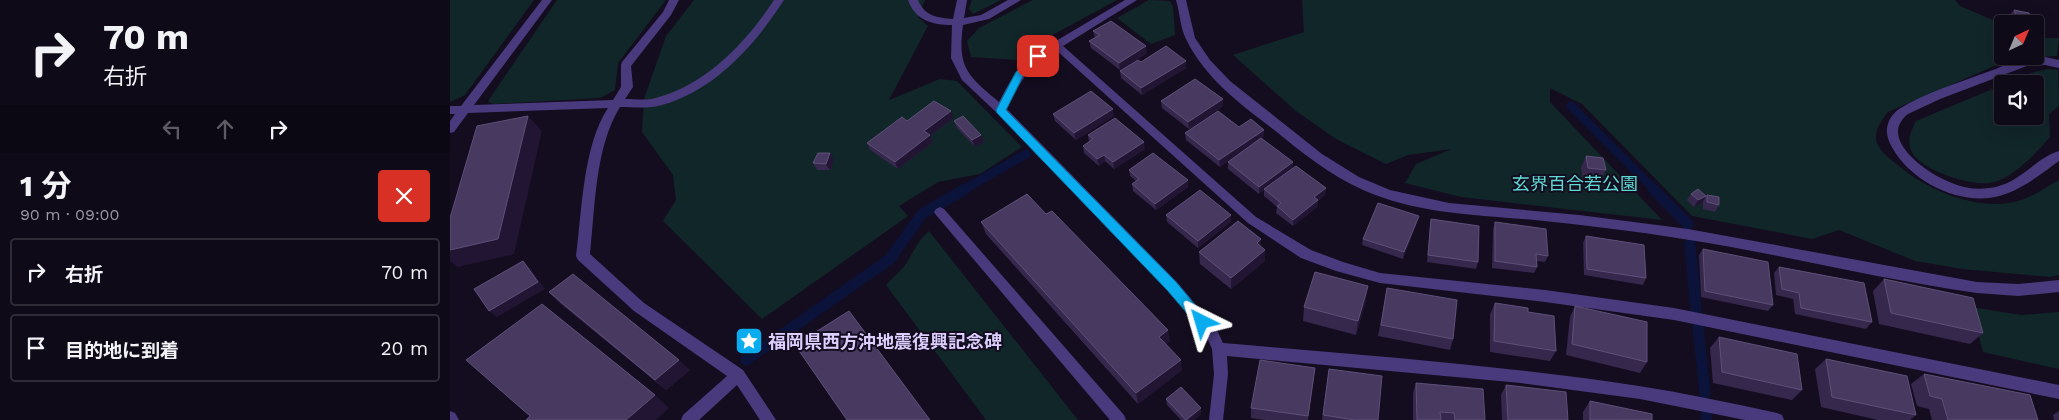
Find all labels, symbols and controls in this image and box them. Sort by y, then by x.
north arrow [1994,15,2044,65]
map controls [1994,15,2044,125]
text: 70 m [103,16,189,58]
icon: right [20,20,85,85]
pin [1017,35,1059,77]
icon: arrive [1024,42,1052,70]
text: 右折 [103,64,147,89]
button: sound [1994,75,2044,125]
icon: left [158,115,186,143]
icon: ahead [211,115,239,143]
icon: right [264,115,292,143]
text: 1 分 [20,168,72,203]
button: close [378,170,430,222]
park label: 玄界百合若公園 [1512,173,1638,194]
text: 90 m · 09:00 [20,205,120,224]
icon: right [22,258,50,286]
text: 70 m [381,261,428,284]
text: 右折 [65,263,103,286]
position arrow [1175,295,1227,347]
place icon: 福岡県西方沖地震復興記念碑 [734,326,764,356]
place label: 福岡県西方沖地震復興記念碑 [768,331,1002,352]
icon: arrive [22,334,50,362]
text: 20 m [381,337,428,360]
text: 目的地に到着 [65,339,179,362]

